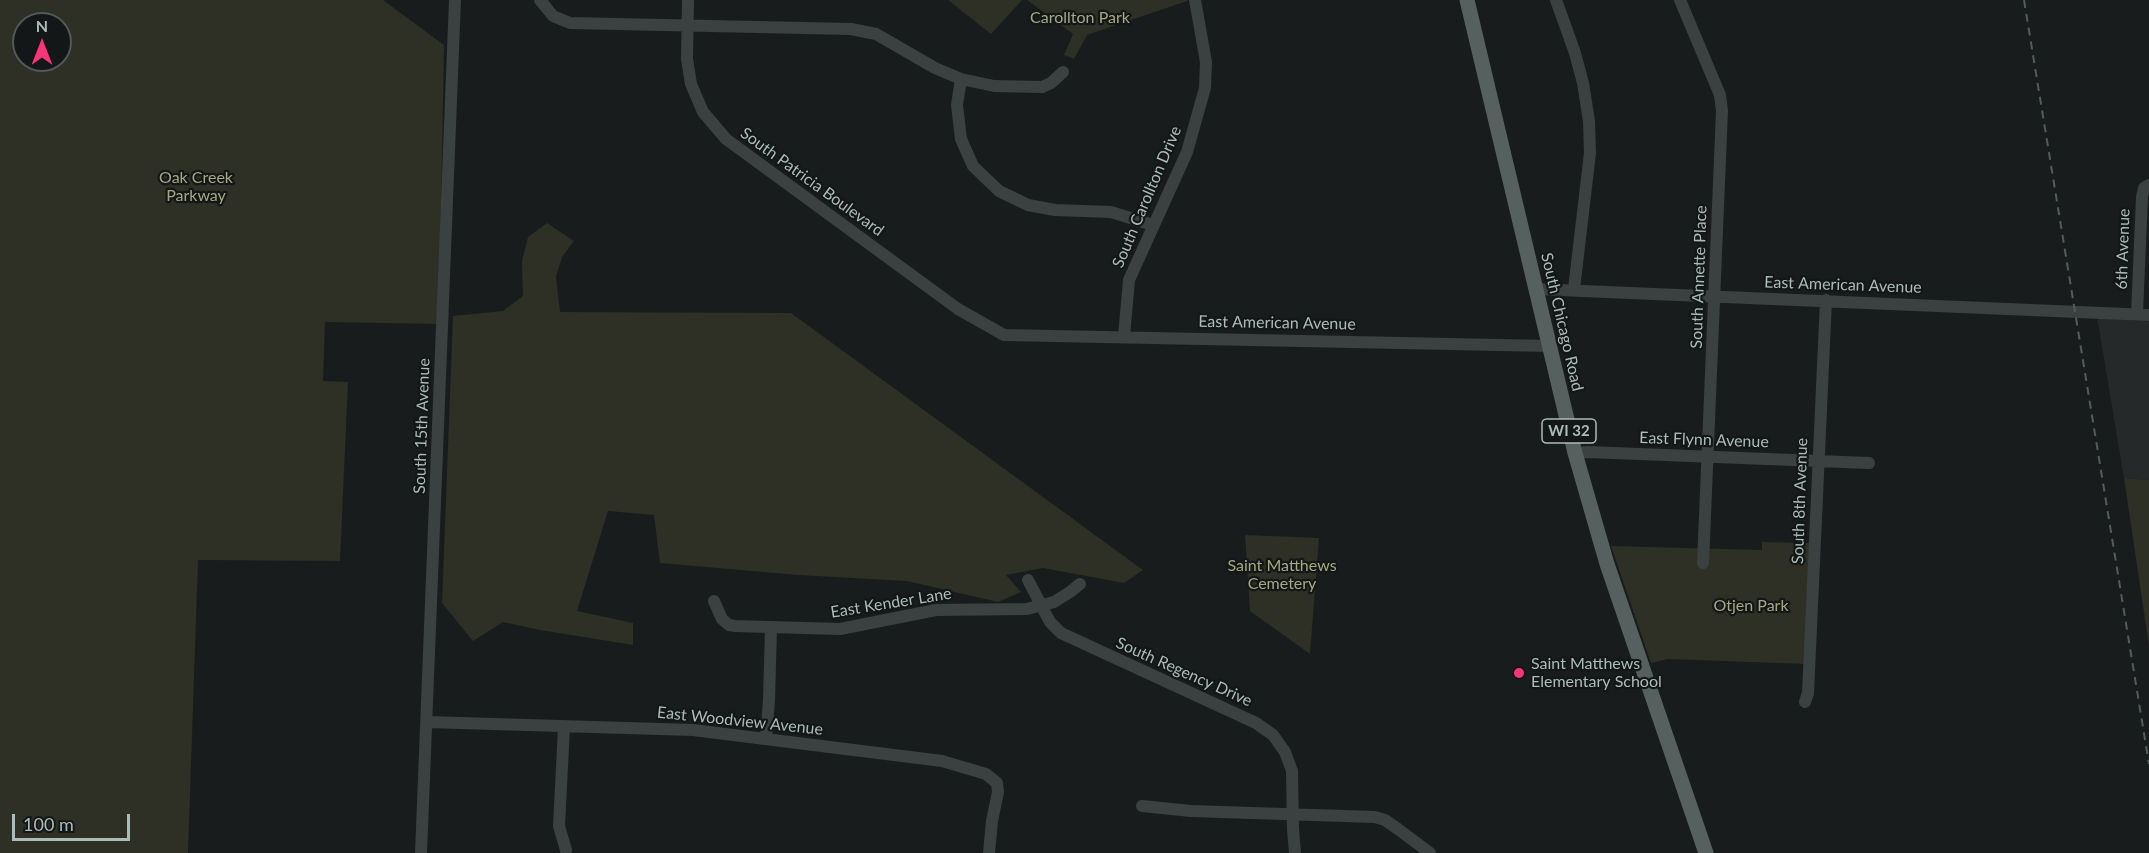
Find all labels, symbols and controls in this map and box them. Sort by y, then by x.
park label: Carollton Park [1030,8,1130,28]
north arrow [12,12,72,72]
text: N [36,16,48,35]
street label: South Carollton Drive [1108,123,1186,271]
street label: South Patricia Boulevard [737,124,887,240]
park label: Oak Creek Parkway [159,168,233,206]
street label: South Annette Place [1687,205,1711,349]
street label: 6th Avenue [2112,208,2134,290]
street label: South Chicago Road [1537,251,1587,393]
street label: East American Avenue [1764,273,1922,297]
street label: East American Avenue [1198,312,1356,334]
street label: South 15th Avenue [410,358,434,494]
road number: WI 32 [1542,419,1596,443]
street label: East Flynn Avenue [1639,428,1769,452]
street label: South 8th Avenue [1788,438,1812,564]
park label: Saint Matthews Cemetery [1227,556,1337,594]
street label: East Kender Lane [829,584,953,622]
park label: Otjen Park [1713,596,1789,616]
street label: South Regency Drive [1113,633,1255,711]
place label: Saint Matthews Elementary School [1531,654,1662,692]
marker: Saint Matthews Elementary School [1512,666,1526,680]
street label: East Woodview Avenue [656,703,824,739]
scale bar [15,802,134,840]
text: 100 m [23,813,74,835]

